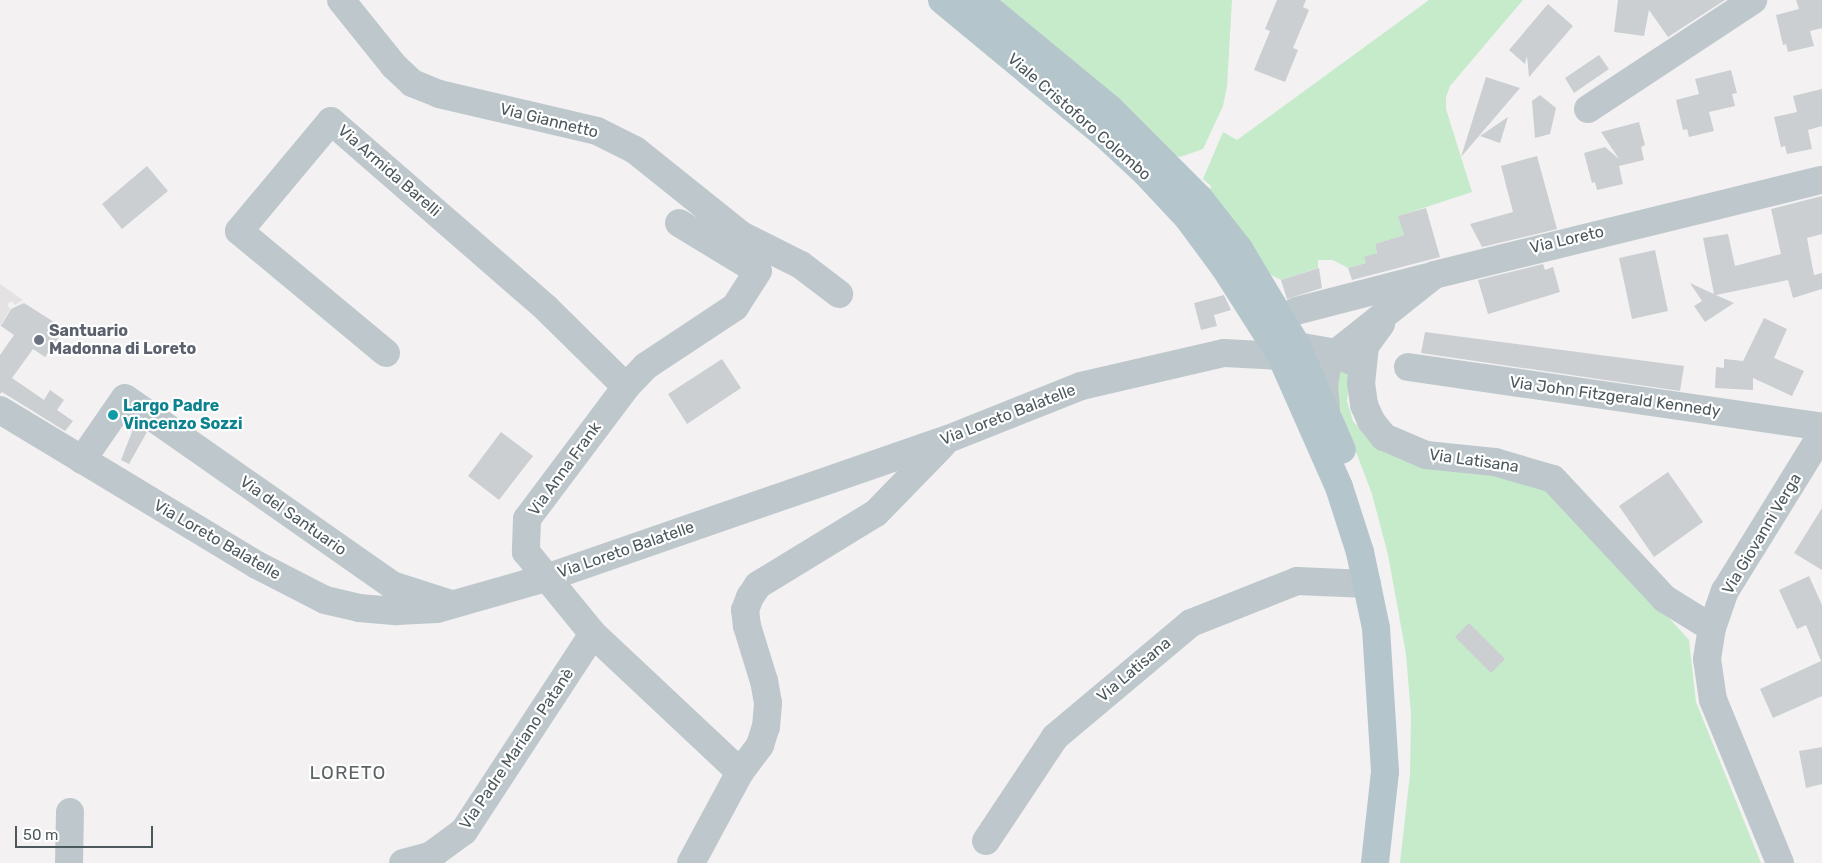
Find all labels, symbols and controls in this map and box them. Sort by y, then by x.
street label: Viale Cristoforo Colombo [1003,49,1155,185]
street label: Via Giannetto [498,100,600,142]
street label: Via Armida Barelli [334,121,444,221]
street label: Via Loreto [1528,222,1606,258]
place label: Santuario Madonna di Loreto [49,321,196,359]
marker: Santuario Madonna di Loreto [33,334,45,346]
street label: Via John Fitzgerald Kennedy [1508,373,1722,421]
street label: Via Loreto Balatelle [938,380,1078,450]
place label: Largo Padre Vincenzo Sozzi [123,396,243,434]
marker: Largo Padre Vincenzo Sozzi [107,409,119,421]
street label: Via Anna Frank [524,418,606,520]
street label: Via Latisana [1428,445,1520,477]
street label: Via Giovanni Verga [1718,470,1806,598]
street label: Via del Santuario [236,472,350,560]
street label: Via Loreto Balatelle [150,496,284,584]
street label: Via Loreto Balatelle [555,518,697,582]
street label: Via Latisana [1093,634,1175,706]
street label: Via Padre Mariano Patanè [456,665,578,833]
district label: LORETO [309,762,387,784]
scale bar [18,816,155,848]
text: 50 m [23,826,58,844]

